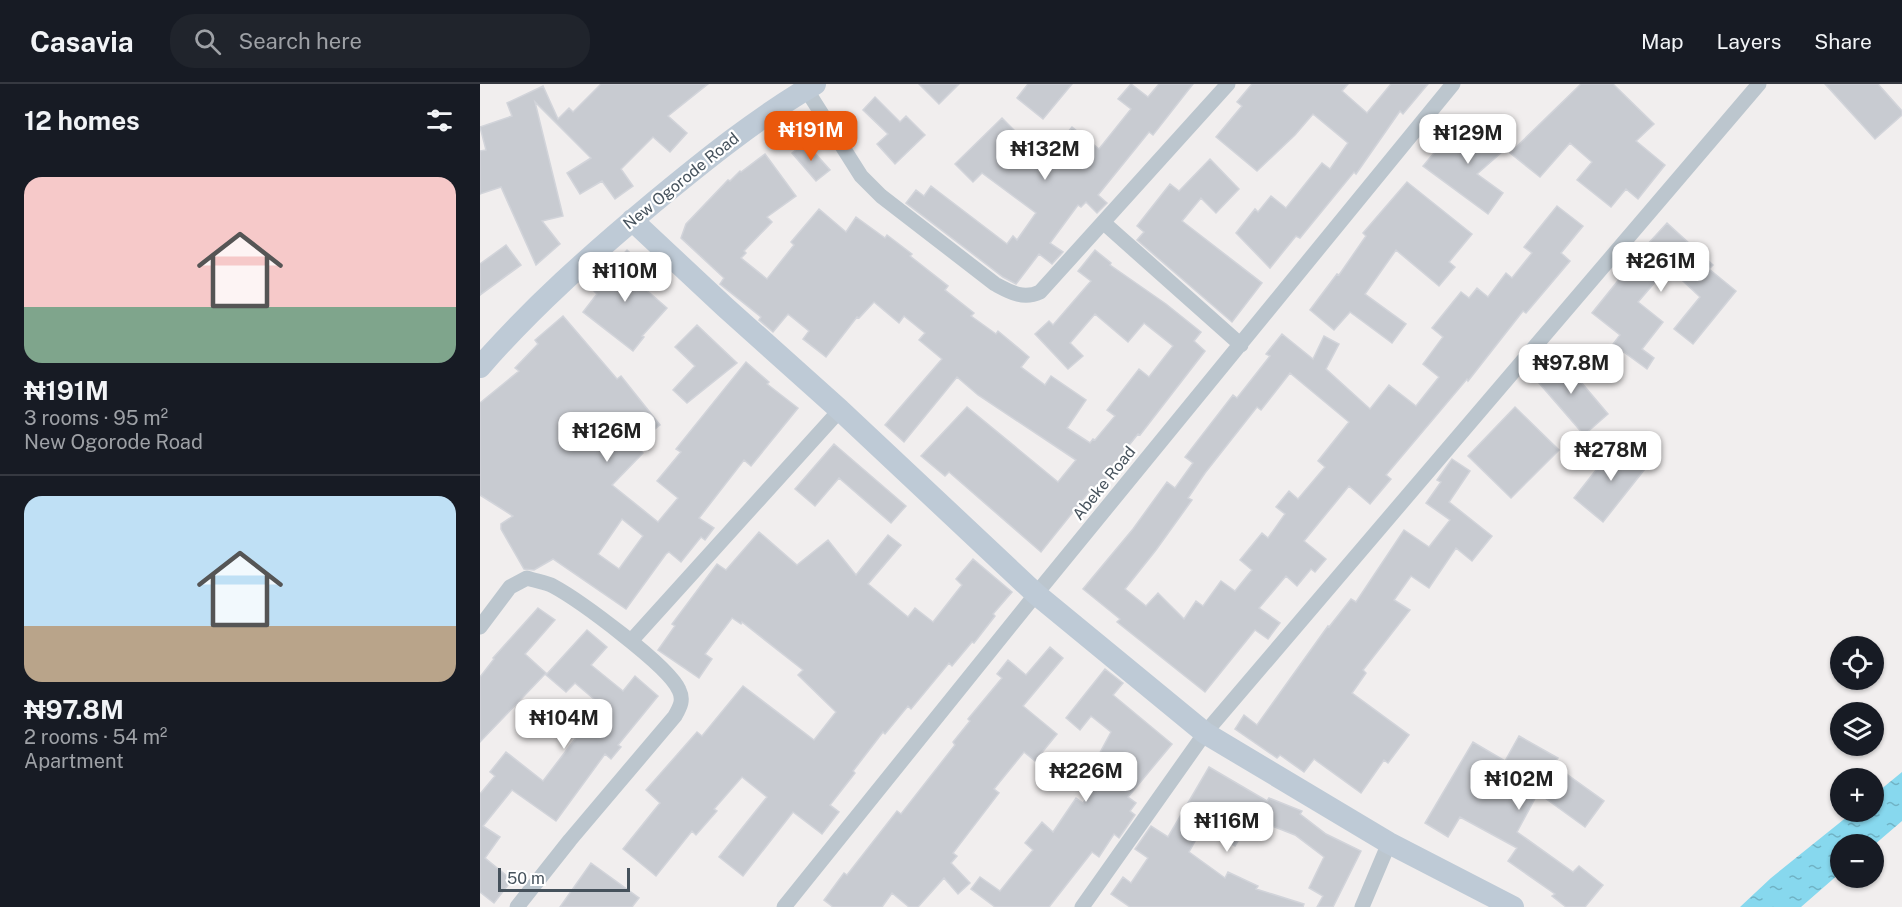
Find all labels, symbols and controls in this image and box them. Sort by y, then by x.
search box [170,14,590,68]
text: Casavia [30,25,134,58]
icon: search [191,25,224,58]
text: Search here [239,28,362,54]
text: Map [1641,29,1684,54]
text: Layers [1717,29,1781,54]
text: Share [1814,29,1872,54]
icon: filters [423,104,456,137]
text: 12 homes [24,105,140,136]
pin: ₦191M [769,111,853,162]
pin: ₦129M [1426,114,1510,165]
text: ₦191M [778,118,844,142]
text: ₦129M [1433,121,1503,145]
street label: New Ogorode Road [619,129,743,233]
pin: ₦132M [1003,130,1087,181]
text: ₦132M [1010,137,1080,161]
icon: home [186,216,294,324]
pin: ₦261M [1619,242,1703,293]
text: ₦261M [1626,249,1696,273]
pin: ₦110M [583,252,667,303]
text: ₦110M [593,259,657,283]
pin: ₦97.8M [1522,344,1620,395]
text: ₦97.8M [1533,351,1609,375]
text: ₦191M [24,375,109,406]
text: 3 rooms · 95 m² [24,406,168,430]
pin: ₦126M [565,412,649,463]
text: ₦126M [572,419,642,443]
text: New Ogorode Road [24,430,203,454]
pin: ₦278M [1569,431,1653,482]
text: ₦278M [1574,438,1648,462]
street label: Abeke Road [1069,442,1139,524]
icon: home [186,535,294,643]
map controls [1830,636,1884,888]
button: locate [1830,636,1884,690]
text: ₦97.8M [24,694,124,725]
pin: ₦104M [522,699,606,750]
button: layers [1830,702,1884,756]
text: ₦104M [529,706,599,730]
text: 2 rooms · 54 m² [24,725,167,749]
text: Apartment [24,749,124,773]
pin: ₦226M [1044,752,1128,803]
text: ₦226M [1049,759,1123,783]
pin: ₦102M [1477,760,1561,811]
text: ₦102M [1484,767,1554,791]
button: + [1830,768,1884,822]
pin: ₦116M [1185,802,1269,853]
text: ₦116M [1194,809,1260,833]
button: − [1830,834,1884,888]
scale bar [498,865,630,892]
text: 50 m [507,869,545,888]

